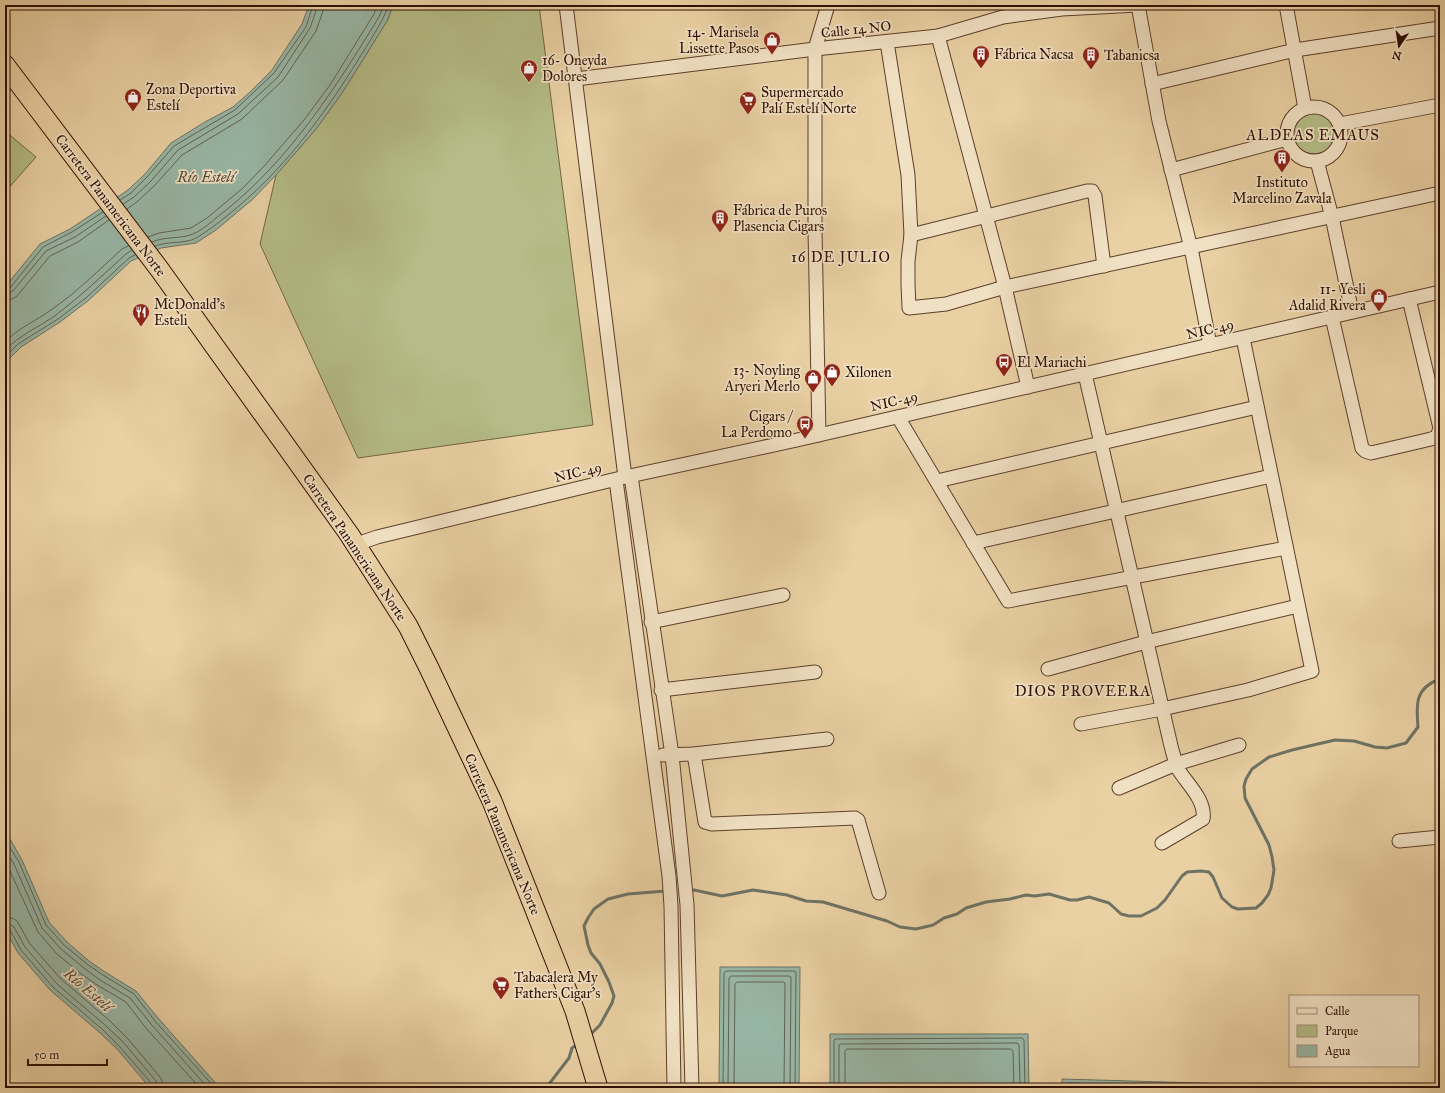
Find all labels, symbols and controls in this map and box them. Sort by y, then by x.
street label: Calle 14 NO [820,17,892,42]
place label: 14- Marisela Lissette Pasos [679,24,759,57]
north arrow [1379,26,1419,66]
shop icon: 14- Marisela Lissette Pasos [762,30,782,55]
building icon: Fábrica Nacsa [971,44,991,69]
building icon: Tabanicsa [1081,45,1101,70]
place label: Fábrica Nacsa [994,46,1074,63]
place label: Tabanicsa [1104,47,1160,64]
text: N [1390,48,1403,63]
place label: 16- Oneyda Dolores [542,52,607,85]
shop icon: 16- Oneyda Dolores [519,58,539,83]
place label: Zona Deportiva Estelí [146,81,236,114]
place label: Supermercado Palí Estelí Norte [761,84,857,117]
shop icon: Zona Deportiva Estelí [123,87,143,112]
supermarket icon: Supermercado Palí Estelí Norte [738,90,758,115]
district label: ALDEAS EMAUS [1245,126,1380,144]
street label: Carretera Panamericana Norte [52,131,170,280]
building icon: Instituto Marcelino Zavala [1272,148,1292,173]
water label: Río Estelí [176,168,238,186]
place label: Instituto Marcelino Zavala [1232,174,1332,207]
place label: Fábrica de Puros Plasencia Cigars [733,202,827,235]
building icon: Fábrica de Puros Plasencia Cigars [710,208,730,233]
district label: 16 DE JULIO [791,248,891,267]
place label: 11- Yesli Adalid Rivera [1288,281,1366,314]
shop icon: 11- Yesli Adalid Rivera [1369,287,1389,312]
place label: McDonald's Esteli [154,296,225,329]
restaurant icon: McDonald's Esteli [131,302,151,327]
street label: NIC-49 [1185,316,1236,343]
bus stop icon: El Mariachi [994,352,1014,377]
place label: El Mariachi [1017,354,1087,371]
place label: 13- Noyling Aryeri Merlo [724,362,800,395]
shop icon: Xilonen [822,362,842,387]
place label: Xilonen [845,364,892,381]
shop icon: 13- Noyling Aryeri Merlo [803,368,823,393]
street label: NIC-49 [869,388,920,415]
place label: Cigars / La Perdomo [721,408,793,441]
bus stop icon: Cigars / La Perdomo [795,414,815,439]
street label: NIC-49 [553,459,604,486]
street label: Carretera Panamericana Norte [299,471,410,624]
district label: DIOS PROVEERA [1015,682,1151,700]
street label: Carretera Panamericana Norte [461,751,544,918]
water label: Río Estelí [60,964,118,1018]
place label: Tabacalera My Fathers Cigar's [514,969,600,1002]
supermarket icon: Tabacalera My Fathers Cigar's [491,975,511,1000]
legend [1289,995,1419,1067]
text: Calle [1325,1004,1350,1018]
text: Parque [1325,1024,1358,1039]
scale bar [28,1041,107,1067]
text: Agua [1324,1044,1351,1059]
text: 50 m [34,1048,59,1062]

